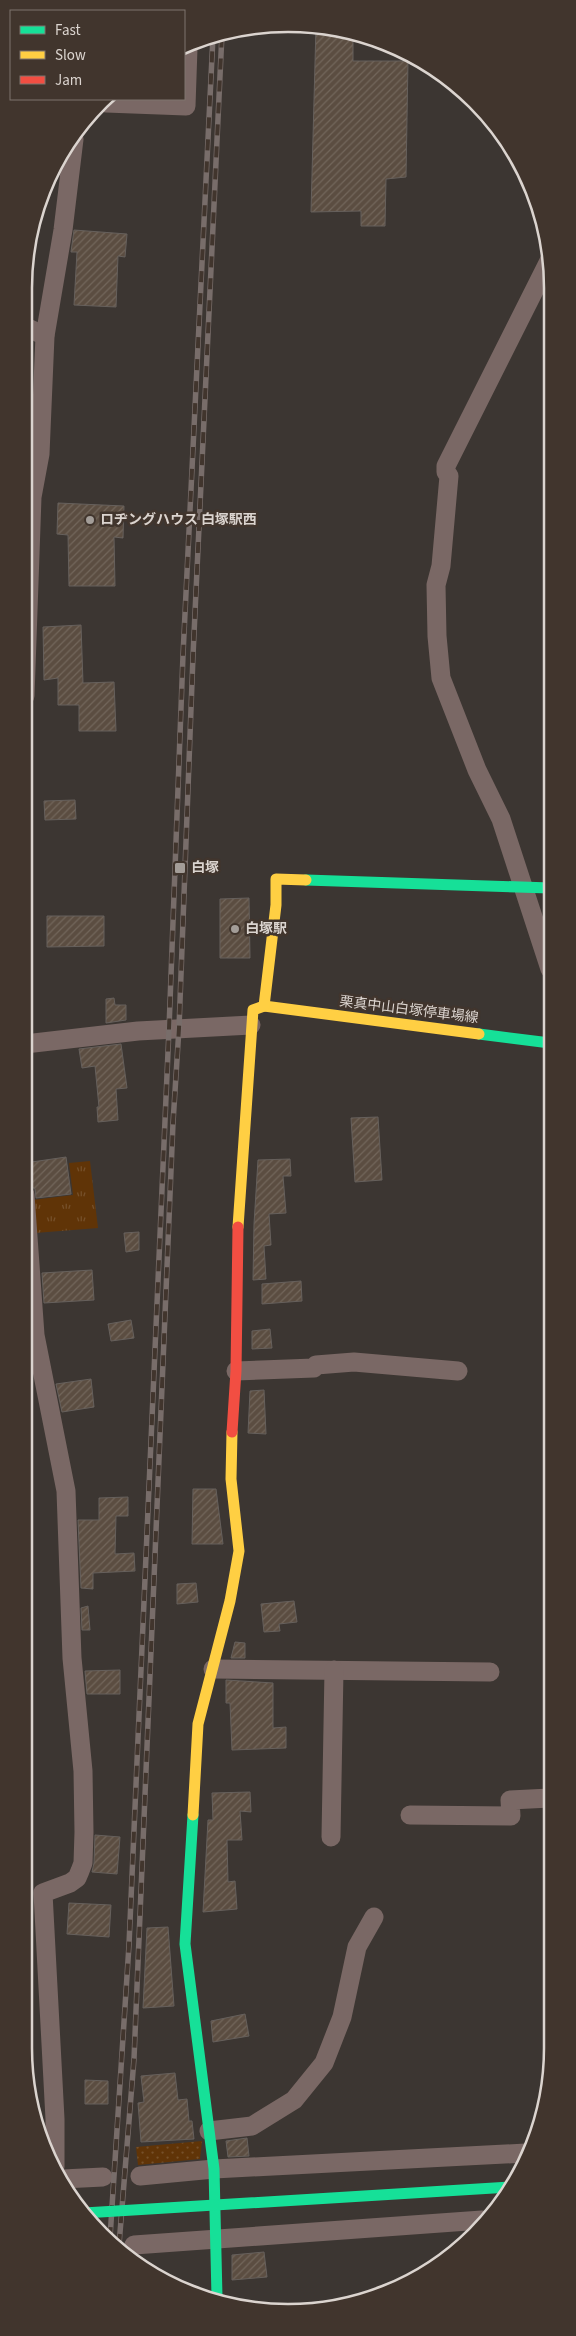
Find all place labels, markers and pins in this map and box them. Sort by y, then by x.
place label: ロヂングハウス 白塚駅西 [100,510,257,530]
marker: ロヂングハウス 白塚駅西 [84,514,96,526]
place label: 白塚 [191,858,219,878]
marker: 白塚 [173,861,187,875]
place label: 白塚駅 [245,919,287,939]
marker: 白塚駅 [229,923,241,935]

